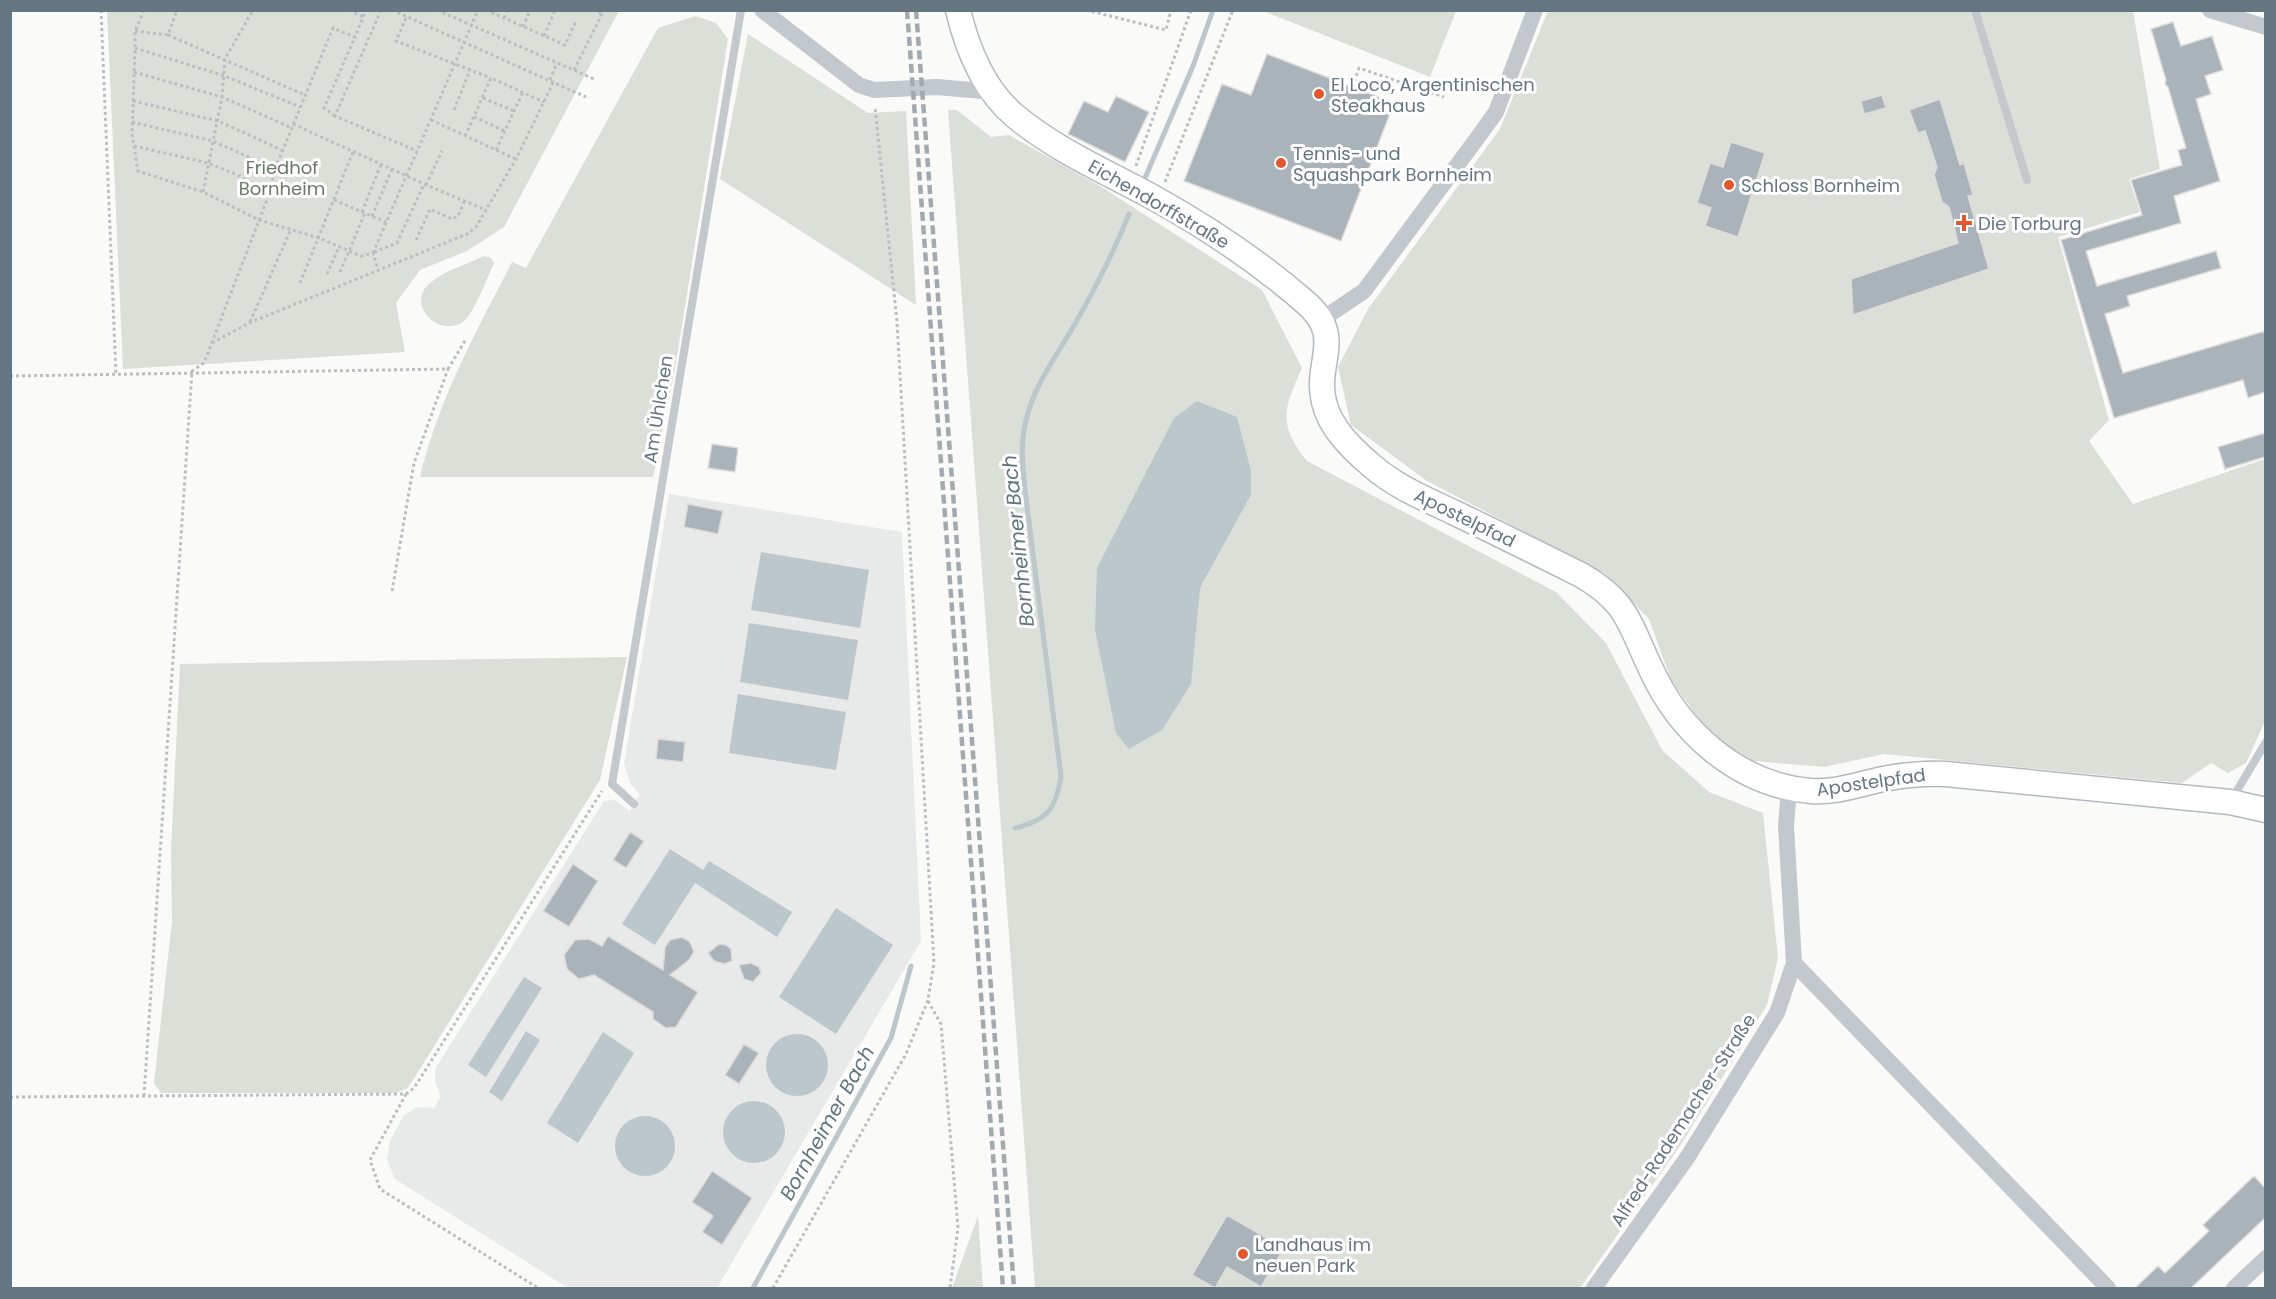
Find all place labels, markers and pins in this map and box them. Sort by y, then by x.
place label: El Loco, Argentinischen Steakhaus [1331,72,1535,118]
marker: El Loco, Argentinischen Steakhaus [1312,87,1326,101]
place label: Tennis- und Squashpark Bornheim [1293,141,1492,187]
marker: Tennis- und Squashpark Bornheim [1274,156,1288,170]
place label: Schloss Bornheim [1741,173,1900,198]
marker: Schloss Bornheim [1722,178,1736,192]
place label: Die Torburg [1978,211,2082,236]
marker: Die Torburg [1955,214,1973,232]
place label: Landhaus im neuen Park [1255,1232,1371,1278]
marker: Landhaus im neuen Park [1236,1247,1250,1261]

